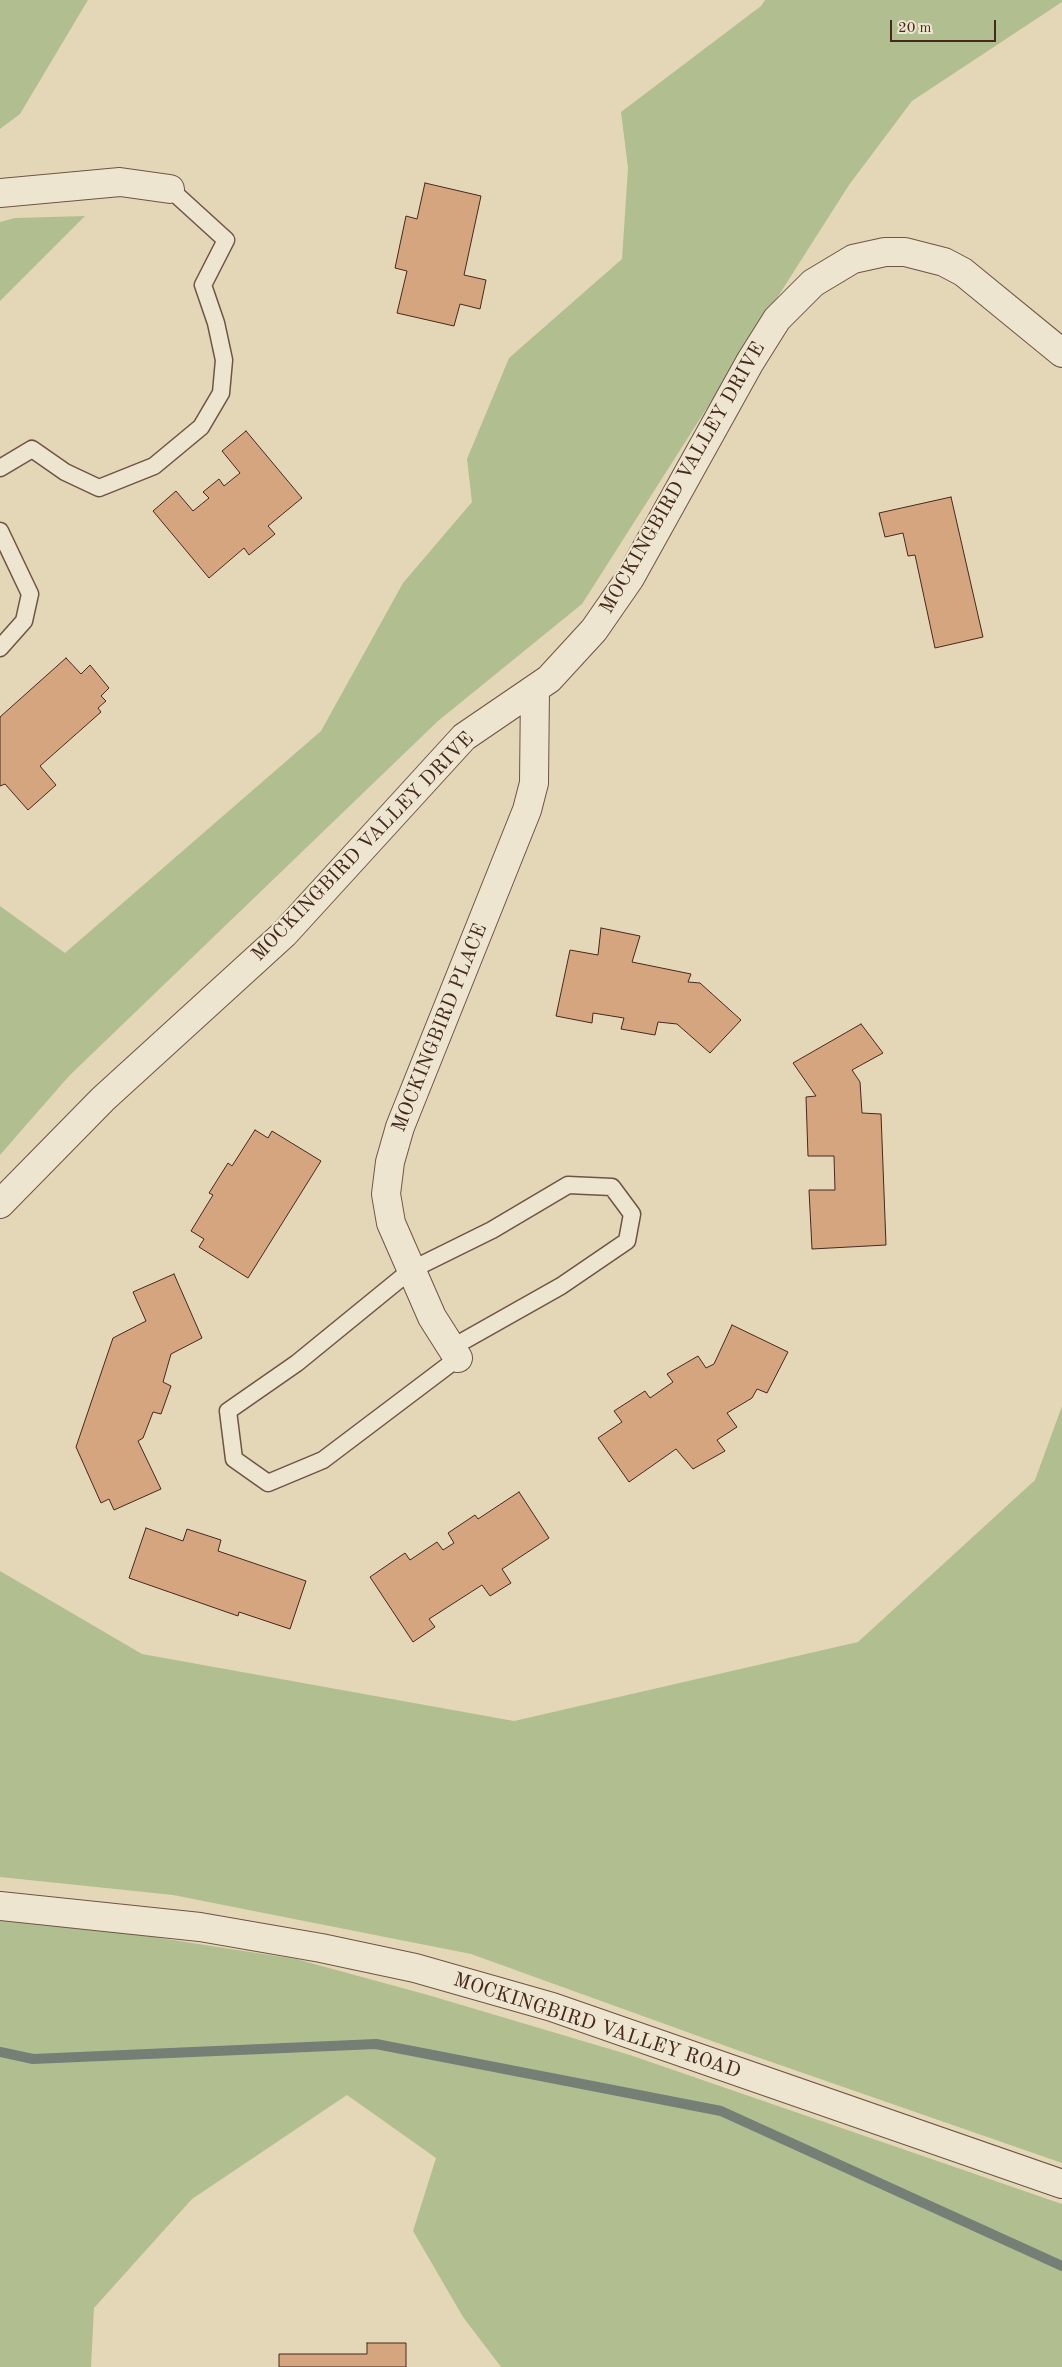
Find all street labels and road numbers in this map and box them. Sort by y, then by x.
street label: MOCKINGBIRD VALLEY DRIVE [595,338,771,618]
street label: MOCKINGBIRD VALLEY DRIVE [247,727,479,967]
street label: MOCKINGBIRD PLACE [387,920,493,1136]
street label: MOCKINGBIRD VALLEY ROAD [450,1968,744,2084]

